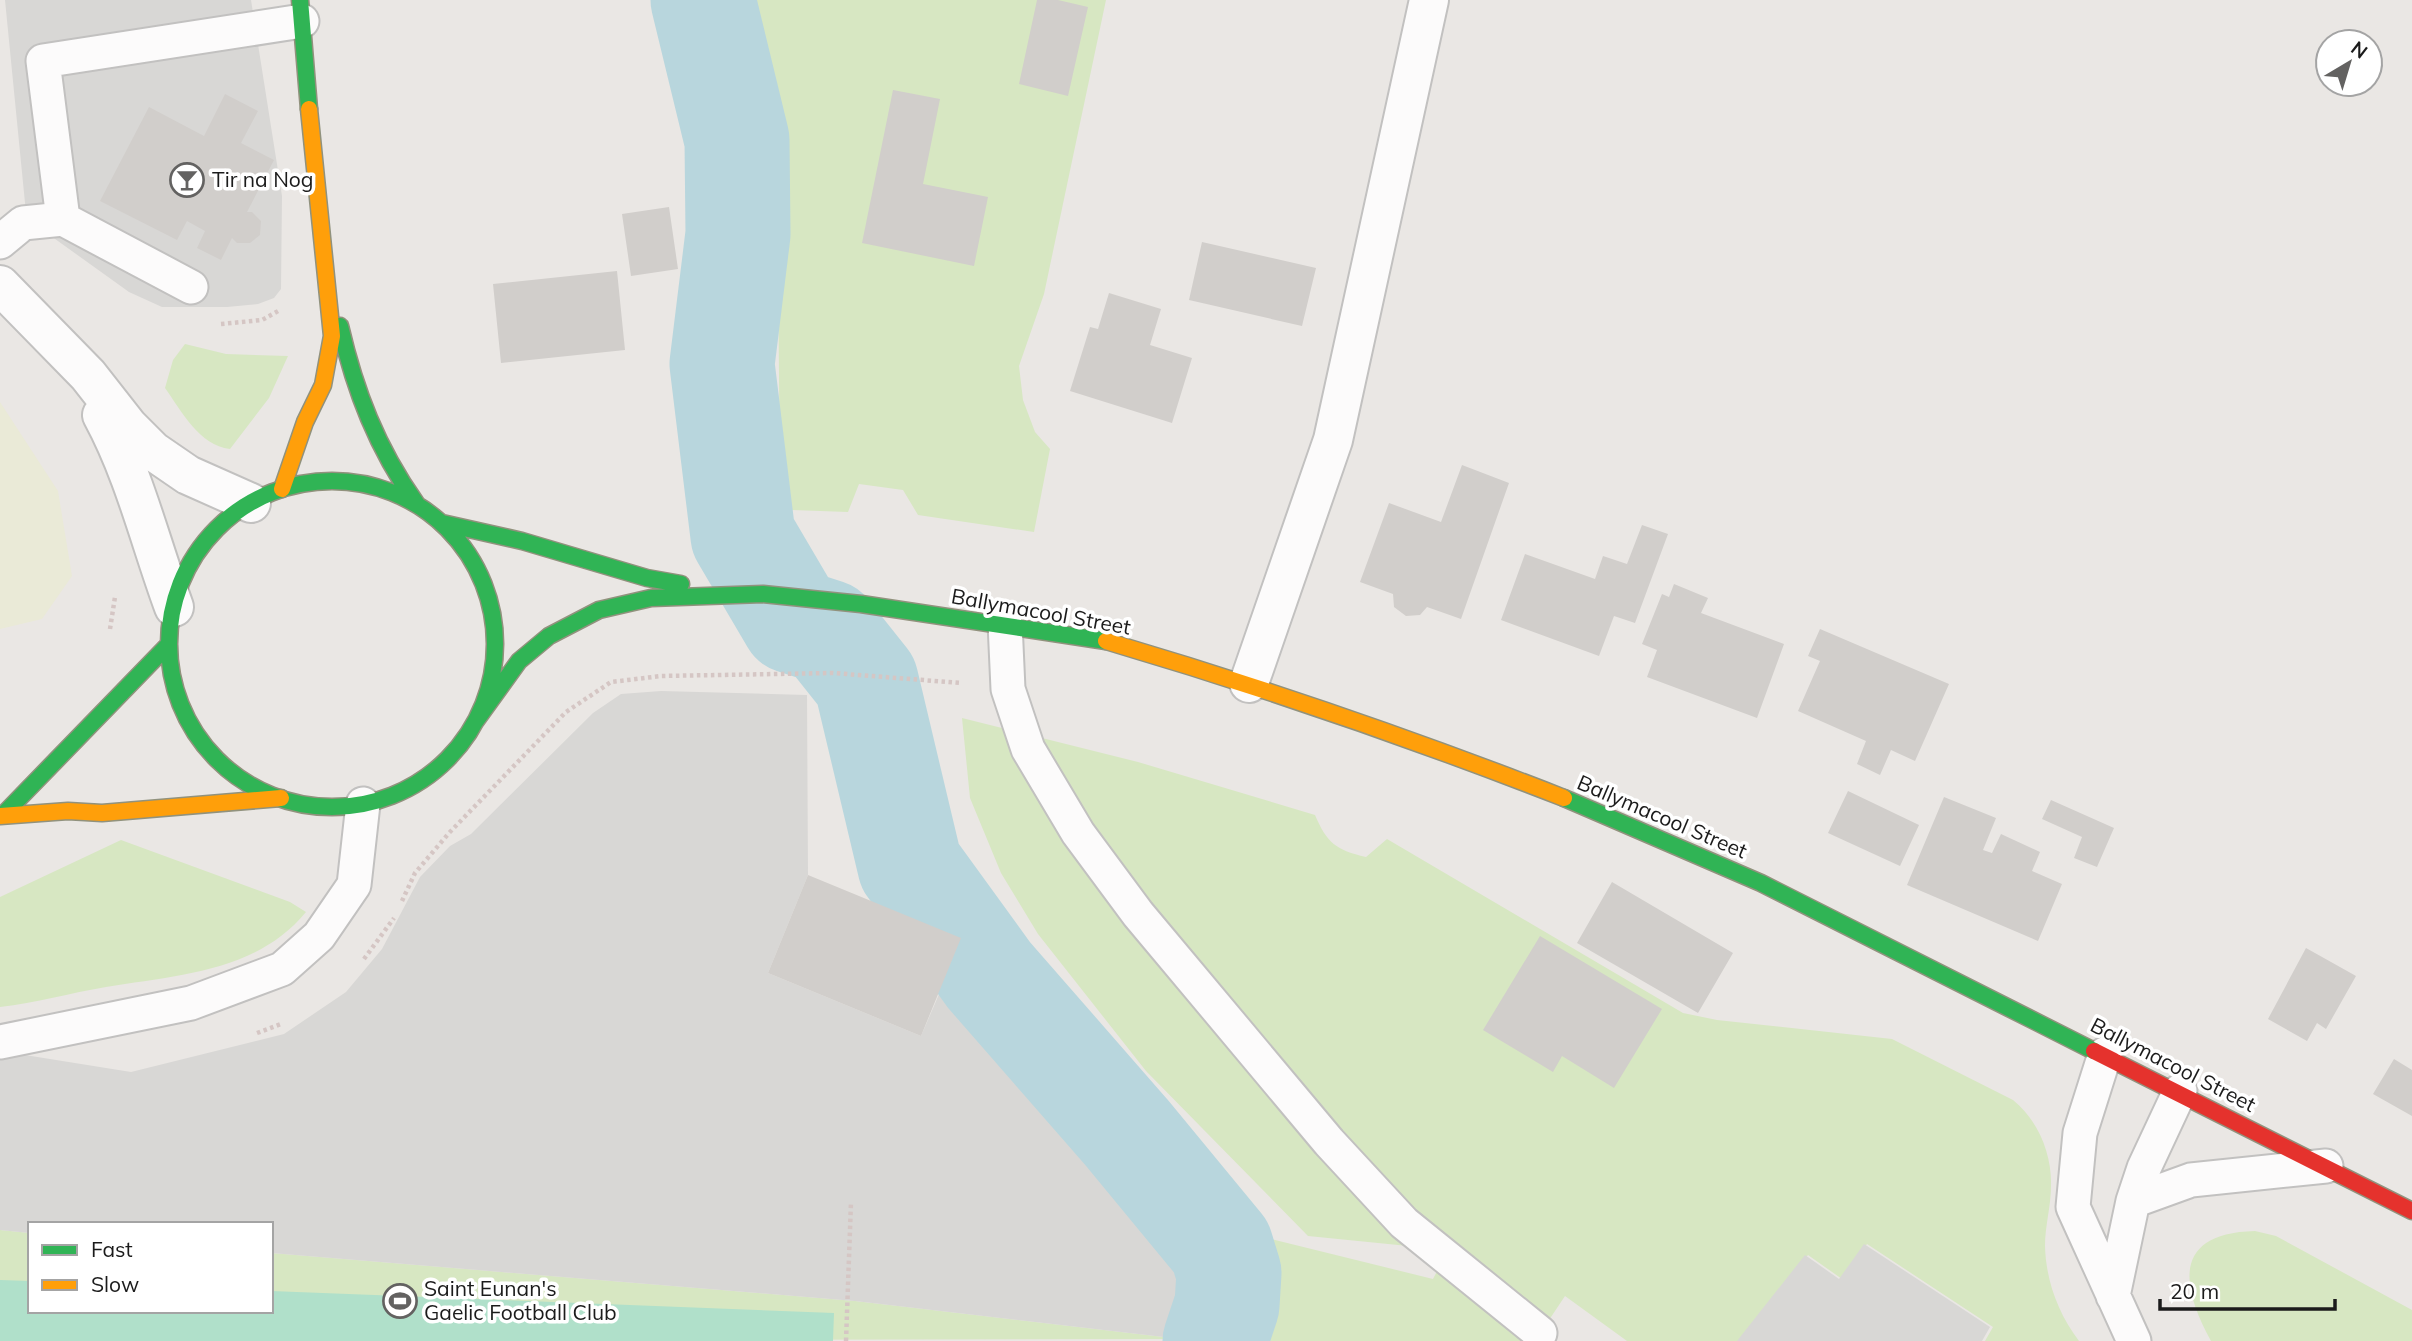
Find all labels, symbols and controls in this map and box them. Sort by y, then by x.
north arrow [2314,28,2384,98]
text: N [2346,36,2373,63]
bar icon: Tir na Nog [168,161,206,199]
place label: Tir na Nog [212,166,314,192]
street label: Ballymacool Street [949,582,1133,640]
street label: Ballymacool Street [1574,769,1751,864]
street label: Ballymacool Street [2087,1011,2260,1117]
legend [28,1222,273,1313]
text: Fast [91,1236,133,1262]
scale bar [2160,1268,2335,1312]
text: Slow [91,1271,139,1297]
place label: Saint Eunan's Gaelic Football Club [424,1275,617,1325]
text: 20 m [2170,1278,2219,1304]
sports icon: Saint Eunan's Gaelic Football Club [381,1282,419,1320]

